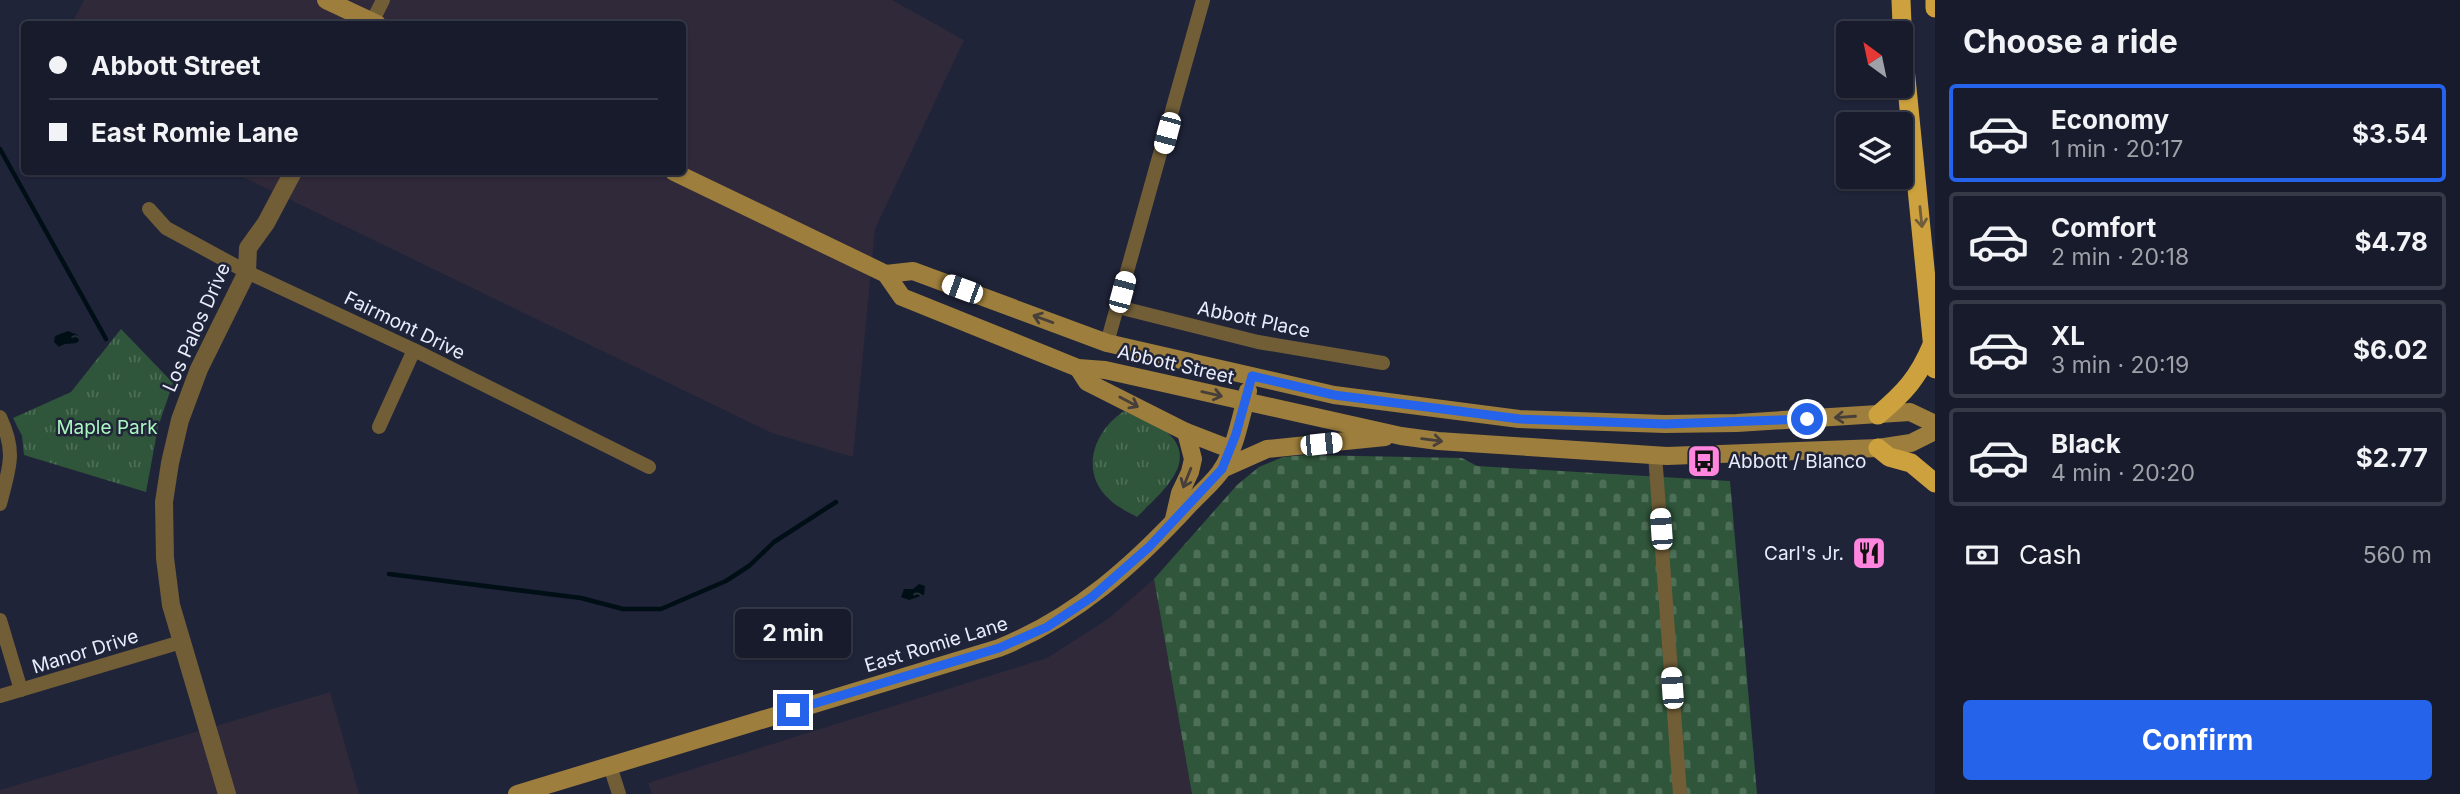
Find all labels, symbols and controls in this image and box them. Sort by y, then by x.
north arrow [1836,21,1913,98]
map controls [1836,21,1913,189]
text: Choose a ride [1963,22,2178,61]
text: Abbott Street [91,50,260,81]
icon: car [1967,102,2030,165]
text: Economy [2051,104,2169,135]
car [1152,110,1183,156]
button: layers [1836,112,1913,189]
text: East Romie Lane [91,117,299,148]
text: $3.54 [2352,118,2428,149]
text: 1 min · 20:17 [2051,135,2183,163]
one-way arrow [1915,205,1928,228]
icon: car [1967,210,2030,273]
text: Comfort [2051,212,2156,243]
text: $4.78 [2355,226,2428,257]
text: 2 min · 20:18 [2051,243,2189,271]
street label: Los Palos Drive [158,259,235,395]
car [1107,269,1138,315]
car [939,272,986,306]
street label: Fairmont Drive [341,286,469,365]
street label: Abbott Place [1196,296,1312,343]
one-way arrow [1032,312,1054,324]
icon: car [1967,318,2030,381]
text: XL [2051,320,2085,351]
text: $6.02 [2353,334,2428,365]
street label: Abbott Street [1115,340,1236,389]
text: 3 min · 20:19 [2051,351,2189,379]
one-way arrow [1200,387,1223,401]
one-way arrow [1118,396,1139,410]
route start [1791,403,1823,435]
one-way arrow [1834,411,1857,424]
park label: Maple Park [56,416,158,439]
icon: car [1967,426,2030,489]
text: Black [2051,428,2121,459]
car [1300,431,1343,457]
one-way arrow [1420,434,1443,447]
bus stop icon: Abbott / Blanco [1685,442,1723,480]
text: $2.77 [2356,442,2428,473]
place label: Abbott / Blanco [1728,450,1866,473]
text: 4 min · 20:20 [2051,459,2195,487]
one-way arrow [1179,467,1192,488]
car [1650,507,1673,551]
restaurant icon: Carl's Jr. [1850,534,1888,572]
icon: cash [1963,536,2001,574]
text: Cash [2019,539,2082,570]
text: 560 m [2363,541,2432,569]
place label: Carl's Jr. [1764,542,1844,565]
callout: 2 min [735,608,851,658]
street label: East Romie Lane [862,612,1010,677]
text: 2 min [762,619,824,647]
street label: Manor Drive [29,624,141,679]
car [1661,666,1684,710]
route end [777,694,809,726]
button: Confirm [1963,700,2432,780]

